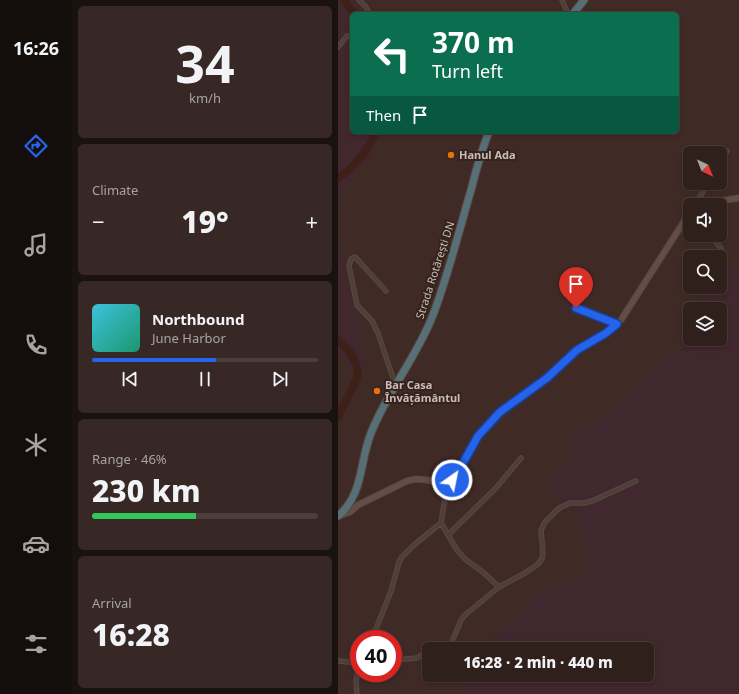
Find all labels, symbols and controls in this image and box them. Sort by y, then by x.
text: 370 m [432,23,515,61]
text: 34 [175,27,235,98]
icon: left [366,28,418,80]
text: 16:26 [13,36,59,60]
text: Turn left [432,59,503,83]
text: km/h [189,89,221,107]
icon: arrive [409,104,431,126]
text: Then [366,105,401,125]
icon: directions [22,132,50,160]
north arrow [683,146,727,190]
map controls [683,146,727,346]
place label: Hanul Ada [459,147,516,162]
marker: Hanul Ada [446,150,456,160]
text: Climate [92,181,138,199]
button: sound [683,198,727,242]
text: 19° [181,201,229,242]
text: − [92,206,105,236]
text: + [305,206,318,236]
street label: Strada Rotărești DN [412,219,457,321]
icon: music [22,231,50,259]
button: search [683,250,727,294]
pin [559,267,593,308]
icon: arrive [565,273,587,295]
button: layers [683,302,727,346]
text: Northbound [152,309,244,329]
text: June Harbor [152,329,226,347]
icon: phone [22,331,50,359]
icon: previous [119,368,141,390]
icon: pause [194,368,216,390]
icon: next [269,368,291,390]
place label: Bar Casa Învățământul [384,377,460,405]
marker: Bar Casa Învățământul [372,386,382,396]
icon: climate [22,431,50,459]
text: Range · 46% [92,450,167,468]
position arrow [431,459,473,501]
text: 230 km [92,470,201,511]
icon: car [22,530,50,558]
text: Arrival [92,594,132,612]
text: 16:28 [92,614,170,655]
icon: filters [22,630,50,658]
speed limit sign: 40 [350,630,402,682]
text: 16:28 · 2 min · 440 m [463,652,613,672]

